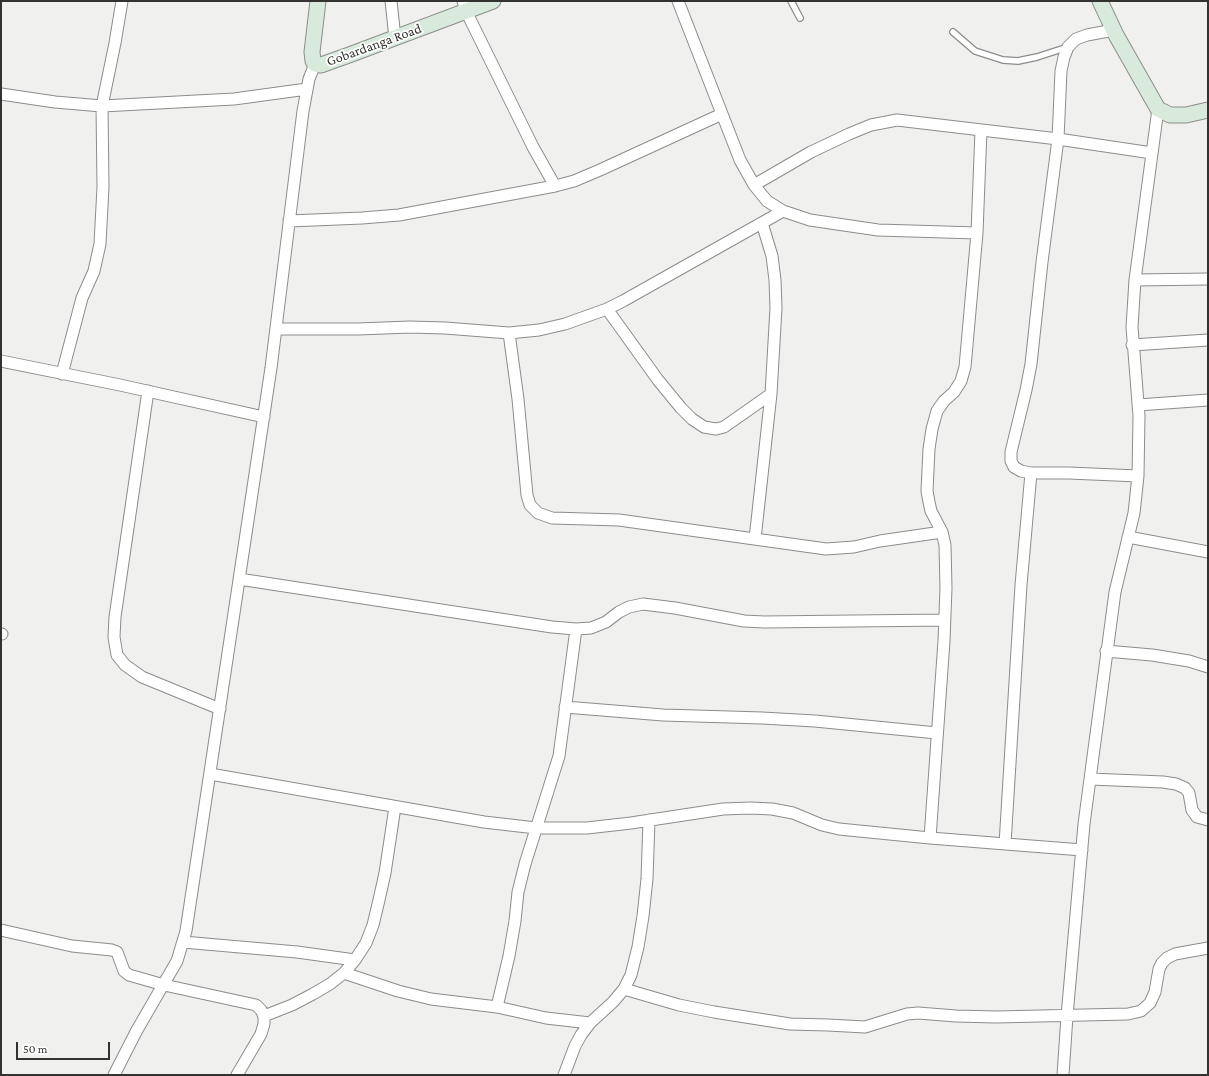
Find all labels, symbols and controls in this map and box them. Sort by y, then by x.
street label: Gobardanga Road [324,20,424,70]
scale bar [18,1034,112,1060]
text: 50 m [23,1042,47,1056]

